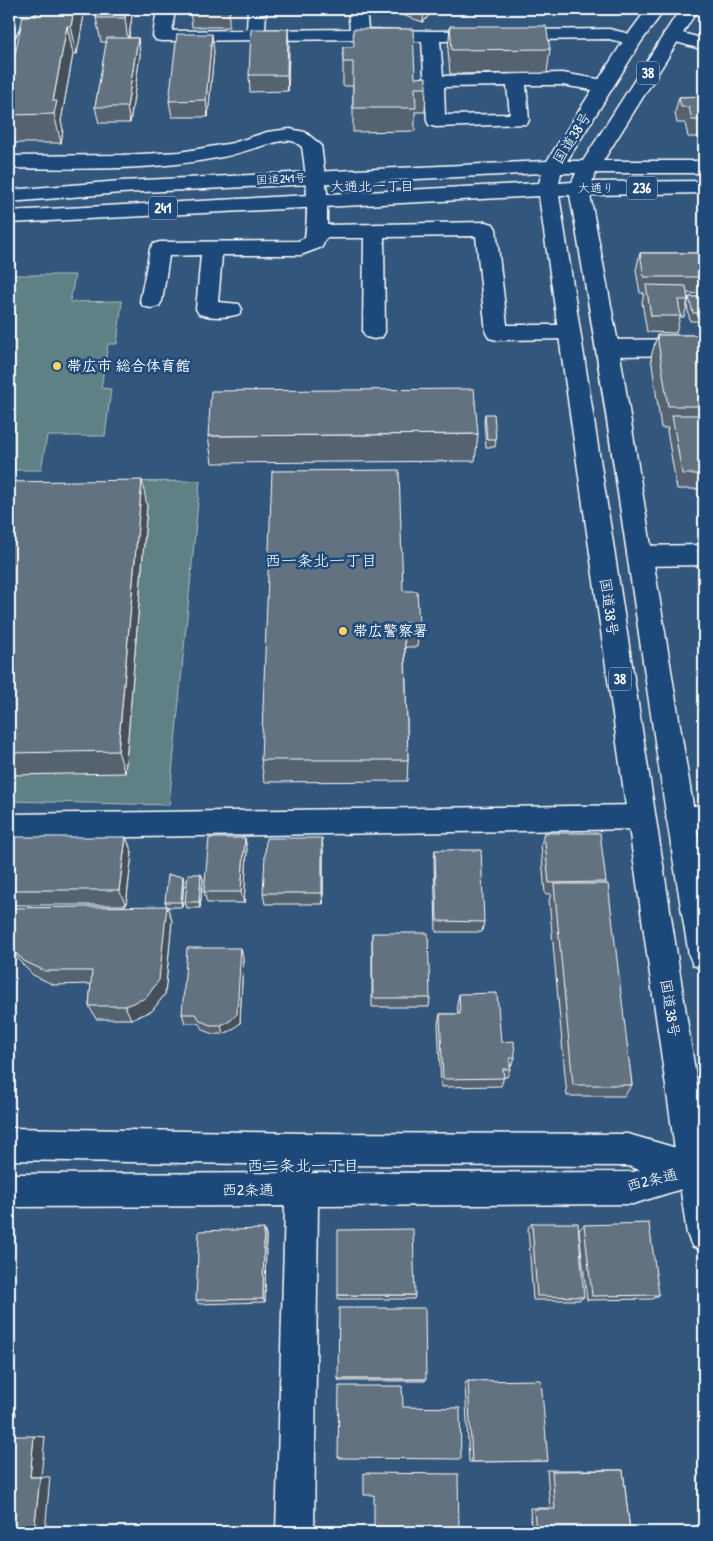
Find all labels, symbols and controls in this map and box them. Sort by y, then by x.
road number: 38 [637,62,659,84]
street label: 国道38号 [547,107,596,168]
street label: 国道241号 [255,169,307,188]
district label: 大通北一丁目 [330,176,414,195]
road number: 236 [627,177,657,200]
street label: 大通り [578,179,614,196]
road number: 241 [149,197,177,220]
place label: 帯広市 総合体育館 [67,355,190,376]
marker: 帯広市 総合体育館 [51,360,63,372]
district label: 西一条北一丁目 [265,549,377,571]
street label: 国道38号 [595,577,624,637]
place label: 帯広警察署 [353,620,428,641]
marker: 帯広警察署 [337,625,349,637]
road number: 38 [609,668,631,691]
street label: 国道38号 [656,978,685,1038]
district label: 西二条北一丁目 [247,1154,359,1176]
street label: 西2条通 [624,1163,680,1196]
street label: 西2条通 [222,1179,274,1200]

